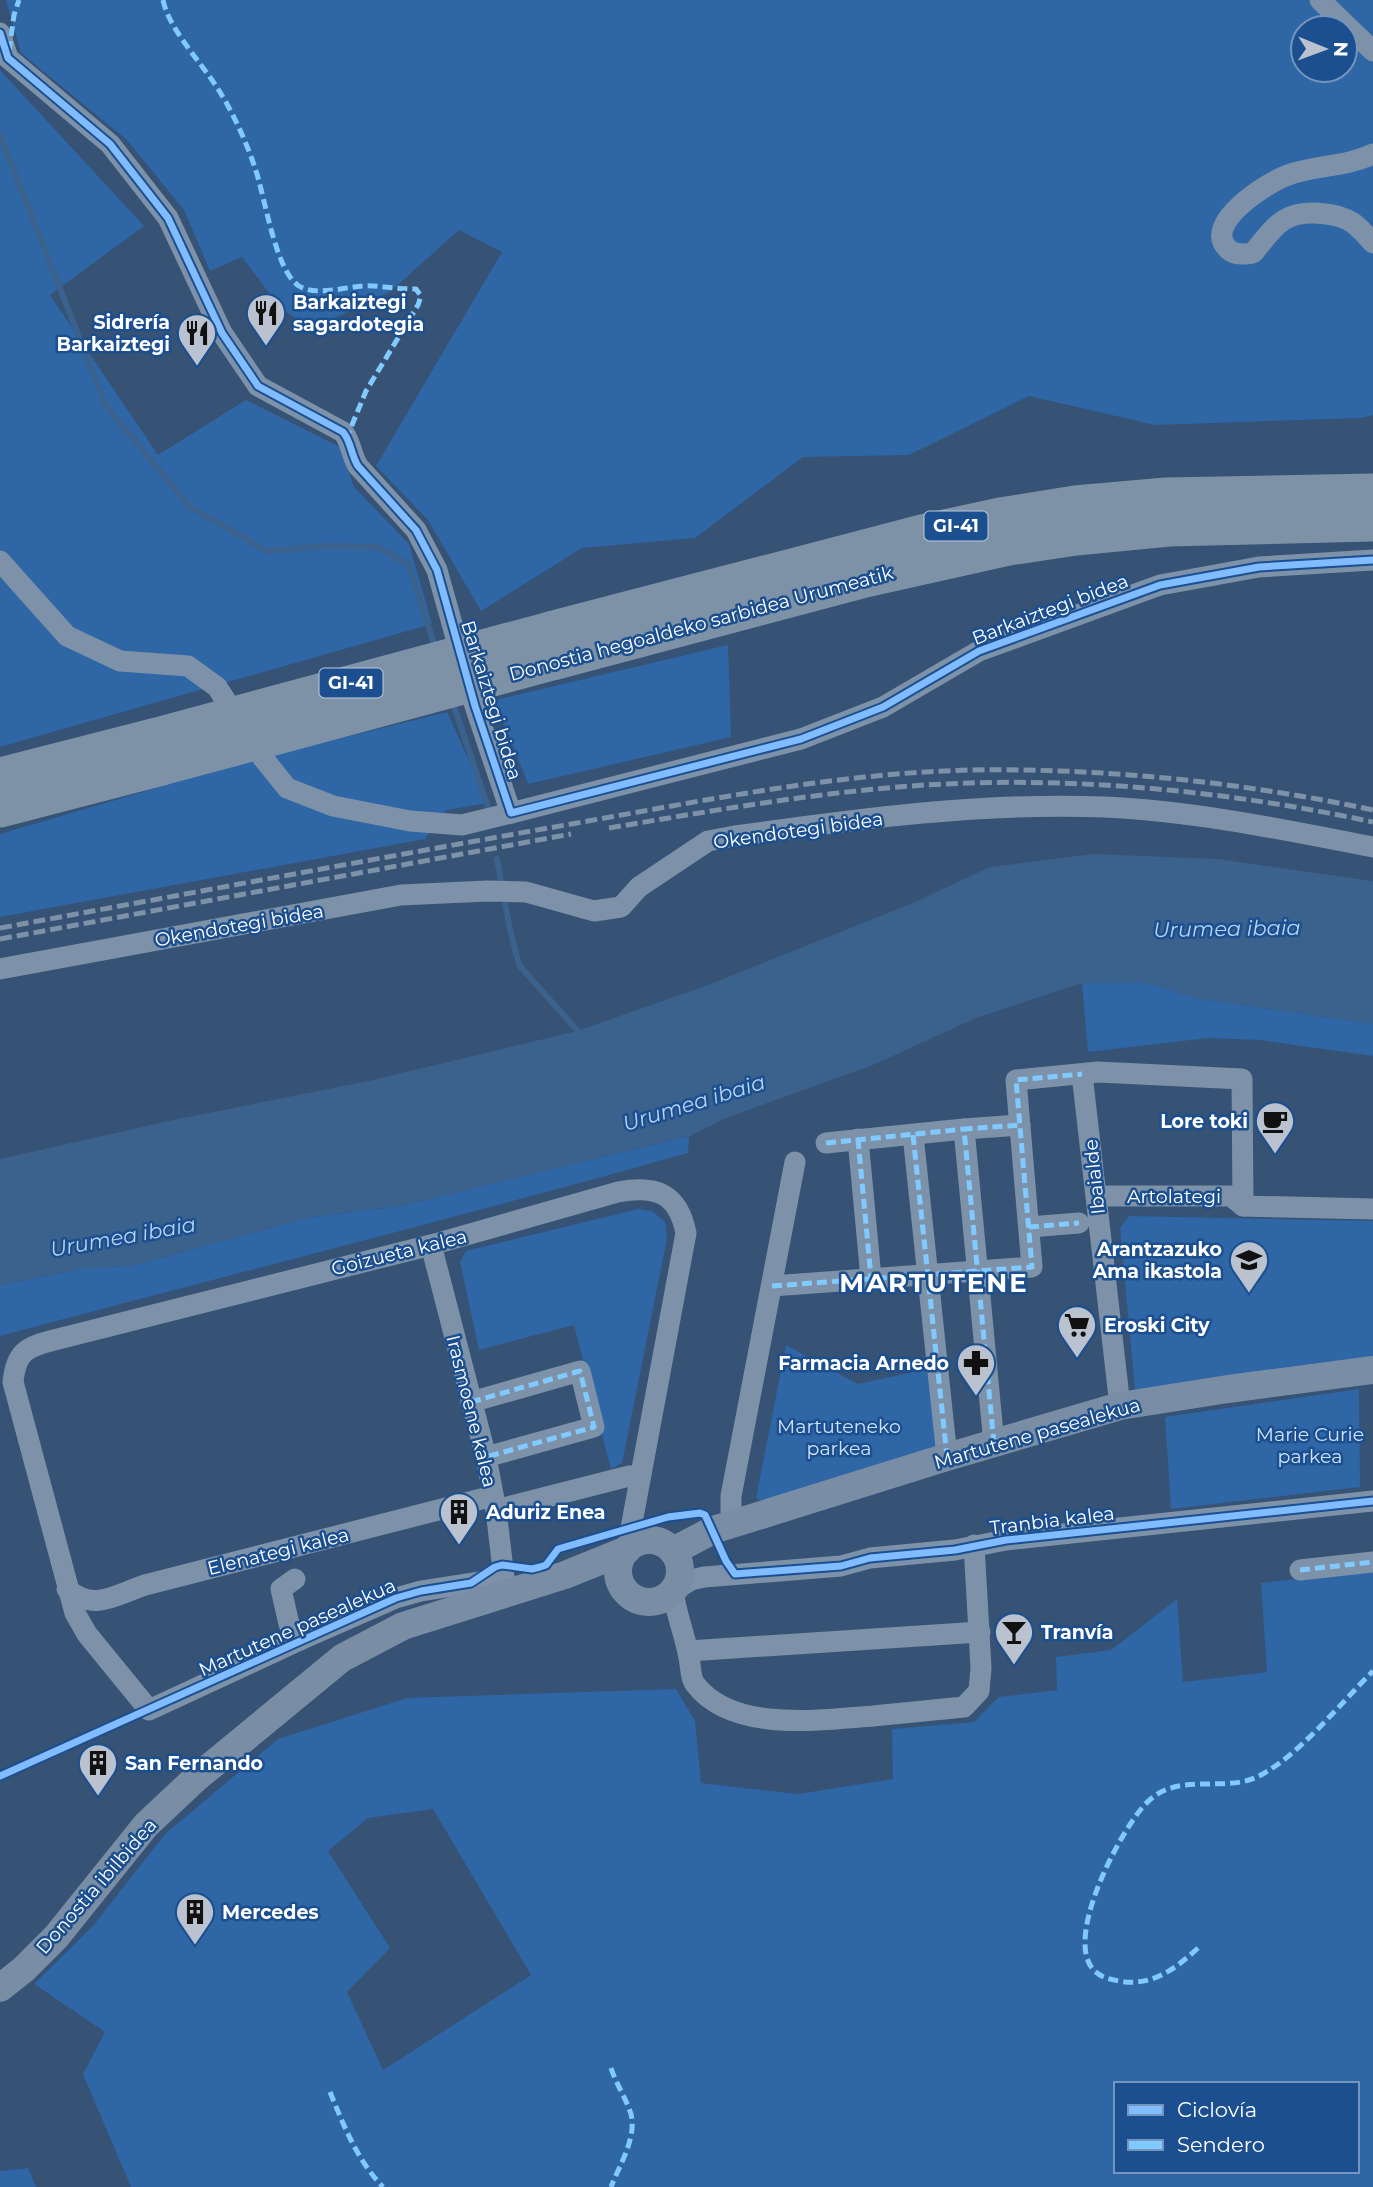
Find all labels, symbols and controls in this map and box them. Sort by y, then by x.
north arrow [1289,14,1359,84]
text: N [1329,41,1352,57]
place label: Barkaiztegi sagardotegia [293,291,424,336]
restaurant icon: Barkaiztegi sagardotegia [245,292,287,347]
place label: Sidrería Barkaiztegi [57,311,170,356]
restaurant icon: Sidrería Barkaiztegi [176,312,218,367]
road number: GI-41 [925,512,988,540]
street label: Donostia hegoaldeko sarbidea Urumeatik [507,561,896,686]
street label: Barkaiztegi bidea [969,569,1132,650]
street label: Barkaiztegi bidea [456,618,527,783]
road number: GI-41 [320,668,382,698]
street label: Okendotegi bidea [712,807,884,854]
street label: Okendotegi bidea [153,899,325,952]
water label: Urumea ibaia [1153,915,1301,942]
water label: Urumea ibaia [620,1069,768,1136]
cafe icon: Lore toki [1254,1100,1296,1155]
place label: Lore toki [1160,1110,1248,1133]
street label: Ibaialde [1079,1138,1110,1216]
street label: Artolategi [1127,1185,1221,1208]
water label: Urumea ibaia [48,1211,198,1262]
street label: Goizueta kalea [329,1225,469,1280]
place label: Arantzazuko Ama ikastola [1092,1238,1222,1283]
school or university icon: Arantzazuko Ama ikastola [1228,1239,1270,1294]
district label: MARTUTENE [839,1267,1029,1299]
supermarket icon: Eroski City [1056,1304,1098,1359]
place label: Eroski City [1104,1314,1210,1337]
street label: Irasmoene kalea [442,1333,502,1489]
pharmacy icon: Farmacia Arnedo [955,1342,997,1397]
place label: Farmacia Arnedo [778,1352,949,1375]
street label: Martutene pasealekua [931,1393,1143,1474]
park label: Martuteneko parkea [777,1415,901,1460]
park label: Marie Curie parkea [1256,1423,1364,1468]
building icon: Aduriz Enea [438,1491,480,1546]
place label: Aduriz Enea [485,1501,606,1524]
street label: Tranbia kalea [988,1501,1116,1540]
street label: Elenategi kalea [205,1523,351,1580]
street label: Martutene pasealekua [195,1574,399,1681]
bar icon: Tranvía [993,1611,1035,1666]
place label: Tranvía [1041,1621,1113,1644]
building icon: San Fernando [77,1742,119,1797]
place label: San Fernando [125,1752,263,1775]
street label: Donostia ibilbidea [31,1814,162,1959]
building icon: Mercedes [174,1891,216,1946]
place label: Mercedes [222,1901,318,1924]
legend [1114,2082,1359,2173]
text: Ciclovía [1177,2097,1257,2122]
text: Sendero [1177,2132,1265,2157]

